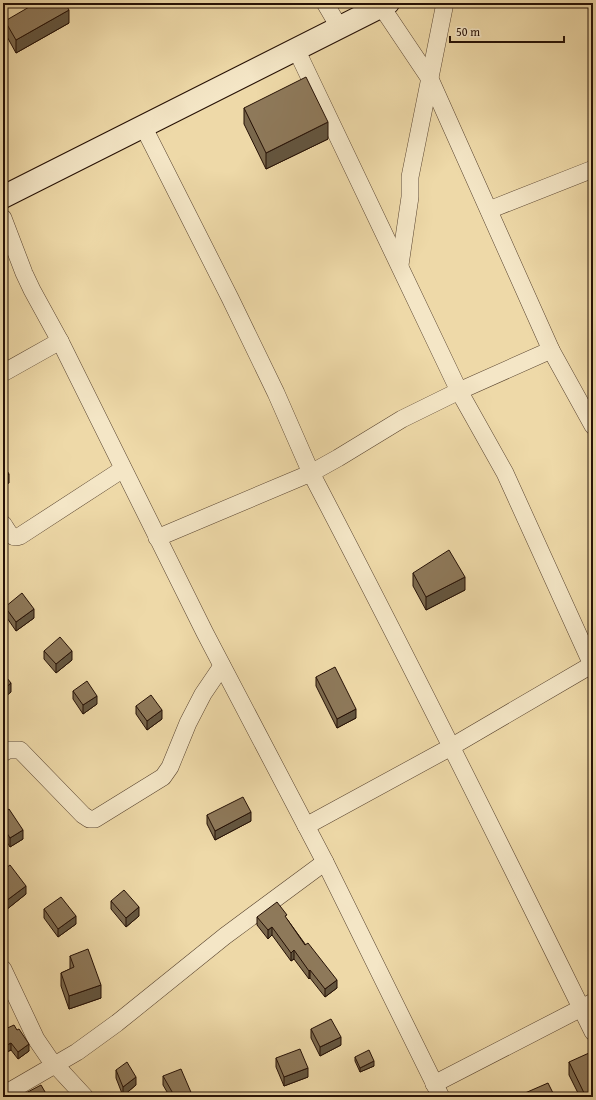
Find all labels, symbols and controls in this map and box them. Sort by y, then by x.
scale bar [450,18,564,44]
text: 50 m [456,23,480,40]

